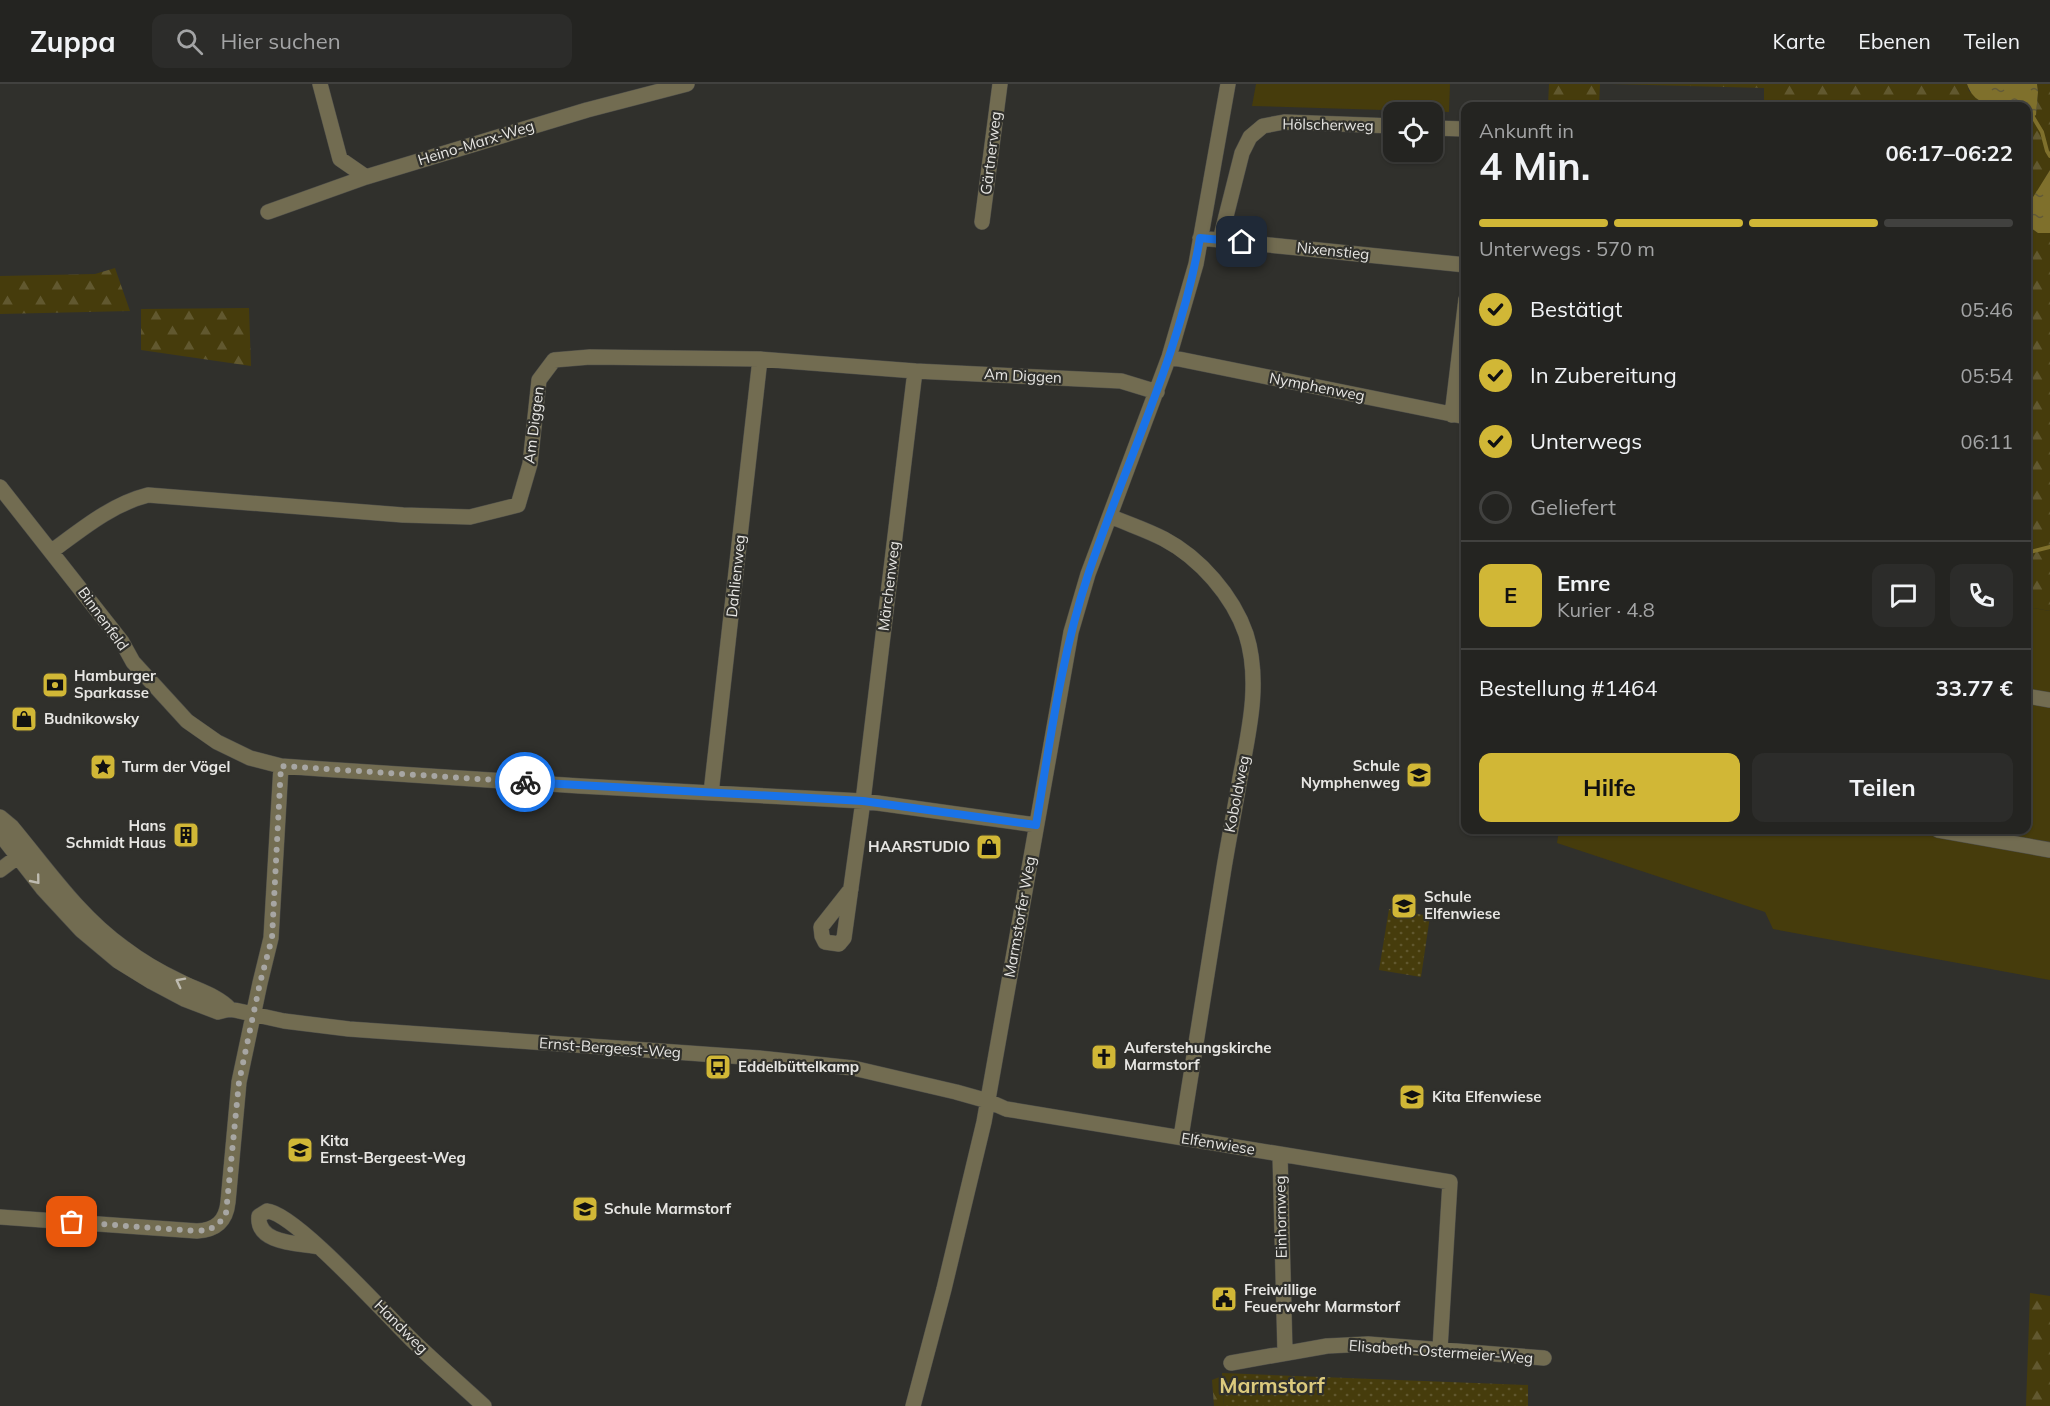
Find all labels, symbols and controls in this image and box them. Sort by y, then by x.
search box [152,14,572,68]
text: Zuppa [30,24,116,59]
icon: search [173,25,206,58]
text: Hier suchen [221,27,341,55]
text: Karte [1773,28,1825,54]
text: Ebenen [1858,28,1931,54]
text: Teilen [1964,28,2020,54]
map controls [1383,102,1443,162]
button: locate [1383,102,1443,162]
street label: Gärtnerweg [976,110,1005,196]
street label: Hölscherweg [1282,114,1374,135]
street label: Heino-Marx-Weg [415,116,536,169]
text: Ankunft in [1479,118,1574,143]
text: 06:17–06:22 [1885,139,2013,167]
text: 4 Min. [1479,141,1590,190]
pin [1216,216,1267,267]
icon: home [1225,225,1258,258]
text: Unterwegs · 570 m [1479,236,1655,261]
street label: Nixenstieg [1296,237,1370,264]
icon: check [1479,293,1512,326]
text: Bestätigt [1530,295,1623,323]
text: 05:46 [1960,297,2013,322]
icon: check [1479,359,1512,392]
text: In Zubereitung [1530,361,1677,389]
text: 05:54 [1960,363,2013,388]
street label: Am Diggen [984,364,1062,387]
street label: Nymphenweg [1268,368,1367,405]
street label: Am Diggen [519,385,548,465]
icon: check [1479,425,1512,458]
text: Unterwegs [1530,427,1642,455]
text: 06:11 [1960,429,2013,454]
text: Geliefert [1530,493,1616,521]
street label: Dahlienweg [722,534,749,618]
street label: Märchenweg [874,540,903,632]
button: chat [1872,564,1935,627]
button: phone [1950,564,2013,627]
text: Emre [1557,569,1610,597]
text: E [1504,581,1517,609]
street label: Binnenfeld [74,583,133,654]
text: Kurier · 4.8 [1557,597,1655,622]
place label: Hamburger Sparkasse [74,666,156,702]
bank icon: Hamburger Sparkasse [40,670,70,700]
text: Bestellung #1464 [1479,674,1657,702]
text: 33.77 € [1936,674,2013,702]
shop icon: Budnikowsky [9,704,39,734]
place label: Budnikowsky [44,709,140,728]
place icon: Turm der Vögel [88,752,118,782]
courier [495,752,555,812]
button: Hilfe [1479,753,1740,822]
button: Teilen [1752,753,2013,822]
street label: Koboldweg [1220,754,1253,834]
place label: Schule Nymphenweg [1301,756,1400,792]
place label: Turm der Vögel [122,757,230,776]
school or university icon: Schule Nymphenweg [1404,760,1434,790]
icon: bike [509,766,542,799]
place label: Hans Schmidt Haus [66,816,166,852]
building icon: Hans Schmidt Haus [171,820,201,850]
shop icon: HAARSTUDIO [974,832,1004,862]
place label: HAARSTUDIO [868,837,970,856]
street label: Marmstorfer Weg [999,855,1040,979]
one-way arrow [29,873,40,884]
place label: Schule Elfenwiese [1424,887,1500,923]
school or university icon: Schule Elfenwiese [1389,891,1419,921]
one-way arrow [176,978,186,989]
street label: Ernst-Bergeest-Weg [538,1033,682,1062]
place label: Auferstehungskirche Marmstorf [1124,1038,1272,1074]
church icon: Auferstehungskirche Marmstorf [1089,1042,1119,1072]
bus stop icon: Eddelbüttelkamp [703,1052,733,1082]
place label: Eddelbüttelkamp [738,1057,859,1076]
school or university icon: Kita Elfenwiese [1397,1082,1427,1112]
place label: Kita Elfenwiese [1432,1087,1541,1106]
street label: Elfenwiese [1180,1128,1256,1159]
place label: Kita Ernst-Bergeest-Weg [320,1131,466,1167]
school or university icon: Kita Ernst-Bergeest-Weg [285,1135,315,1165]
street label: Einhornweg [1270,1175,1291,1259]
school or university icon: Schule Marmstorf [570,1194,600,1224]
pin [46,1196,97,1247]
place label: Schule Marmstorf [604,1199,731,1218]
icon: bag [55,1205,88,1238]
place label: Freiwillige Feuerwehr Marmstorf [1244,1280,1400,1316]
public building icon: Freiwillige Feuerwehr Marmstorf [1209,1284,1239,1314]
street label: Handweg [370,1296,432,1358]
street label: Elisabeth-Ostermeier-Weg [1348,1336,1534,1367]
district label: Marmstorf [1219,1372,1326,1398]

